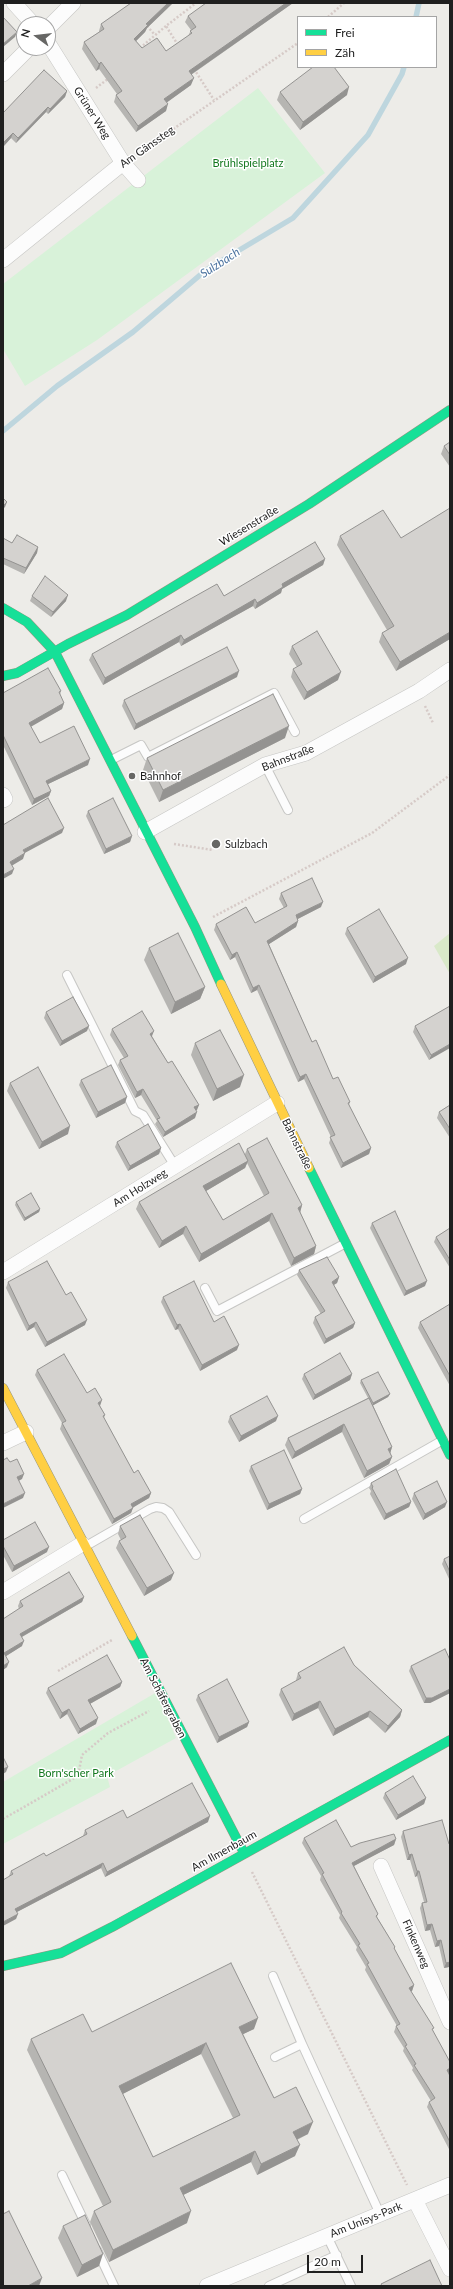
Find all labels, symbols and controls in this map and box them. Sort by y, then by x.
north arrow [16,16,56,56]
legend [297,16,437,68]
text: Frei [335,25,355,40]
text: N [18,27,32,39]
text: Zäh [335,45,355,60]
street label: Grüner Weg [71,84,113,142]
street label: Am Gänssteg [117,123,177,171]
park label: Brühlspielplatz [213,156,283,170]
water label: Sulzbach [197,245,243,281]
street label: Wiesenstraße [217,503,281,549]
street label: Bahnstraße [260,742,316,774]
place label: Bahnhof [140,769,181,783]
marker: Bahnhof [127,771,137,781]
place label: Sulzbach [225,837,268,851]
marker: Sulzbach [210,838,222,850]
street label: Bahnstraße [279,1116,315,1172]
street label: Am Holzweg [110,1166,170,1210]
street label: Am Schäfergraben [137,1656,189,1740]
park label: Born'scher Park [38,1766,114,1780]
street label: Am Ilmenbaum [189,1828,259,1874]
street label: Finkenweg [399,1917,433,1971]
street label: Am Unisys-Park [328,2200,404,2240]
scale bar [309,2247,365,2273]
text: 20 m [314,2254,341,2269]

